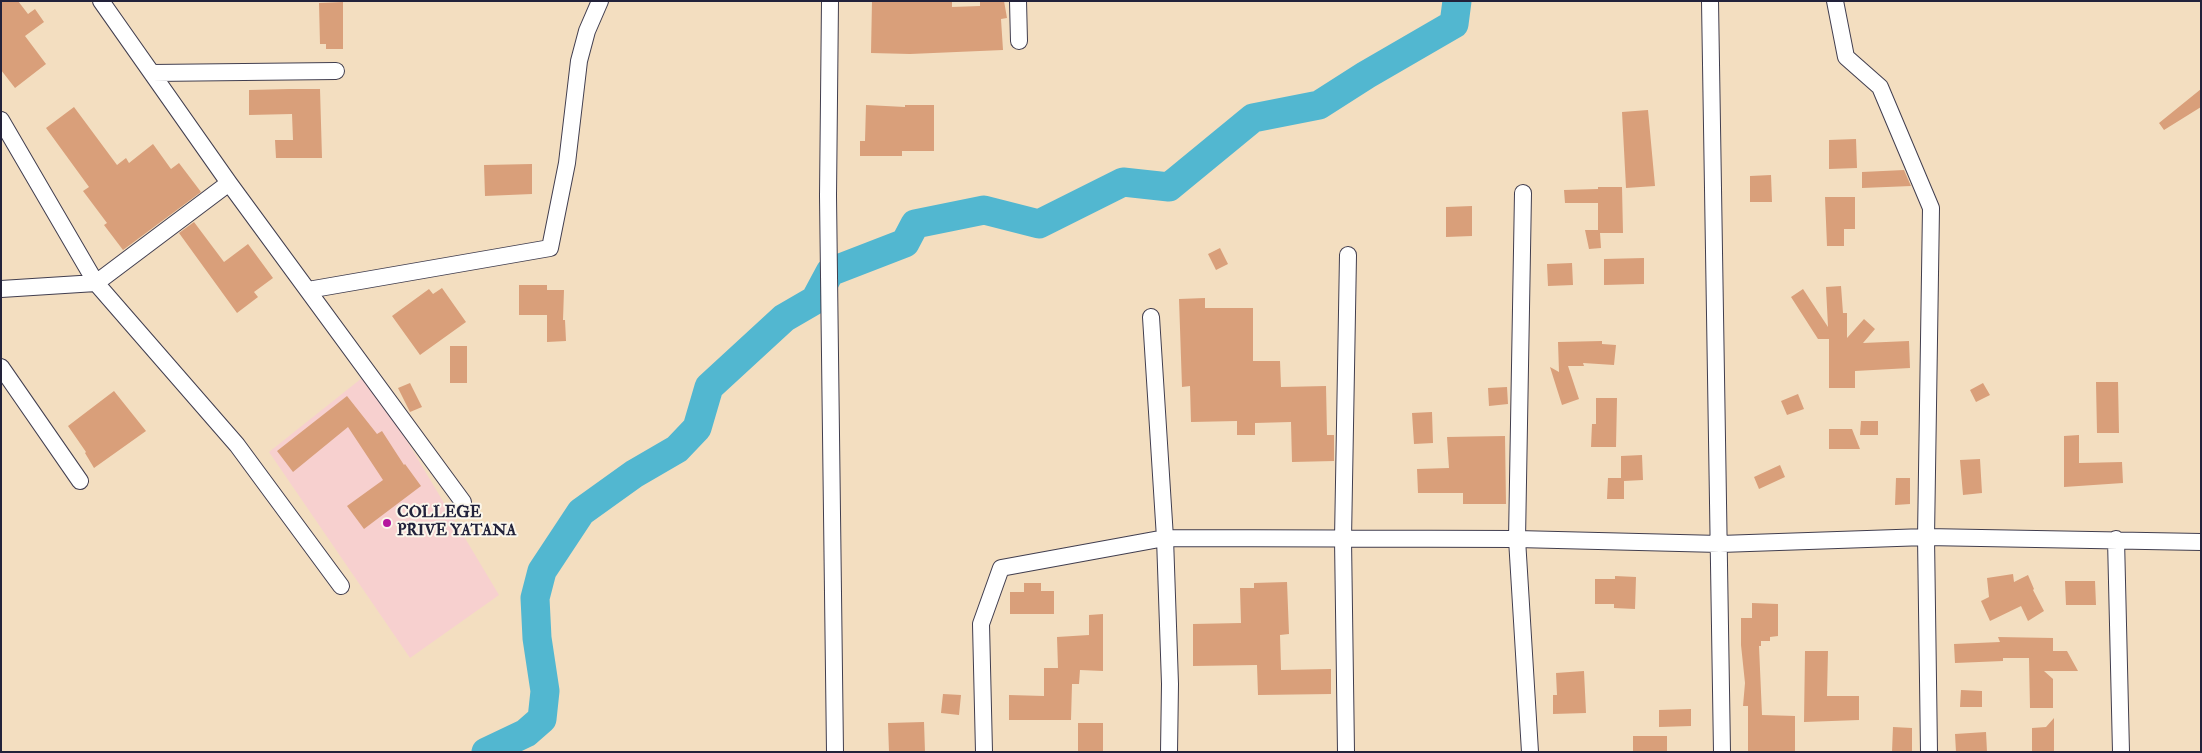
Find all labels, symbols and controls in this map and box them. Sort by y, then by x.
place label: COLLEGE PRIVE YATANA [397,504,516,542]
marker: COLLEGE PRIVE YATANA [381,517,393,529]

